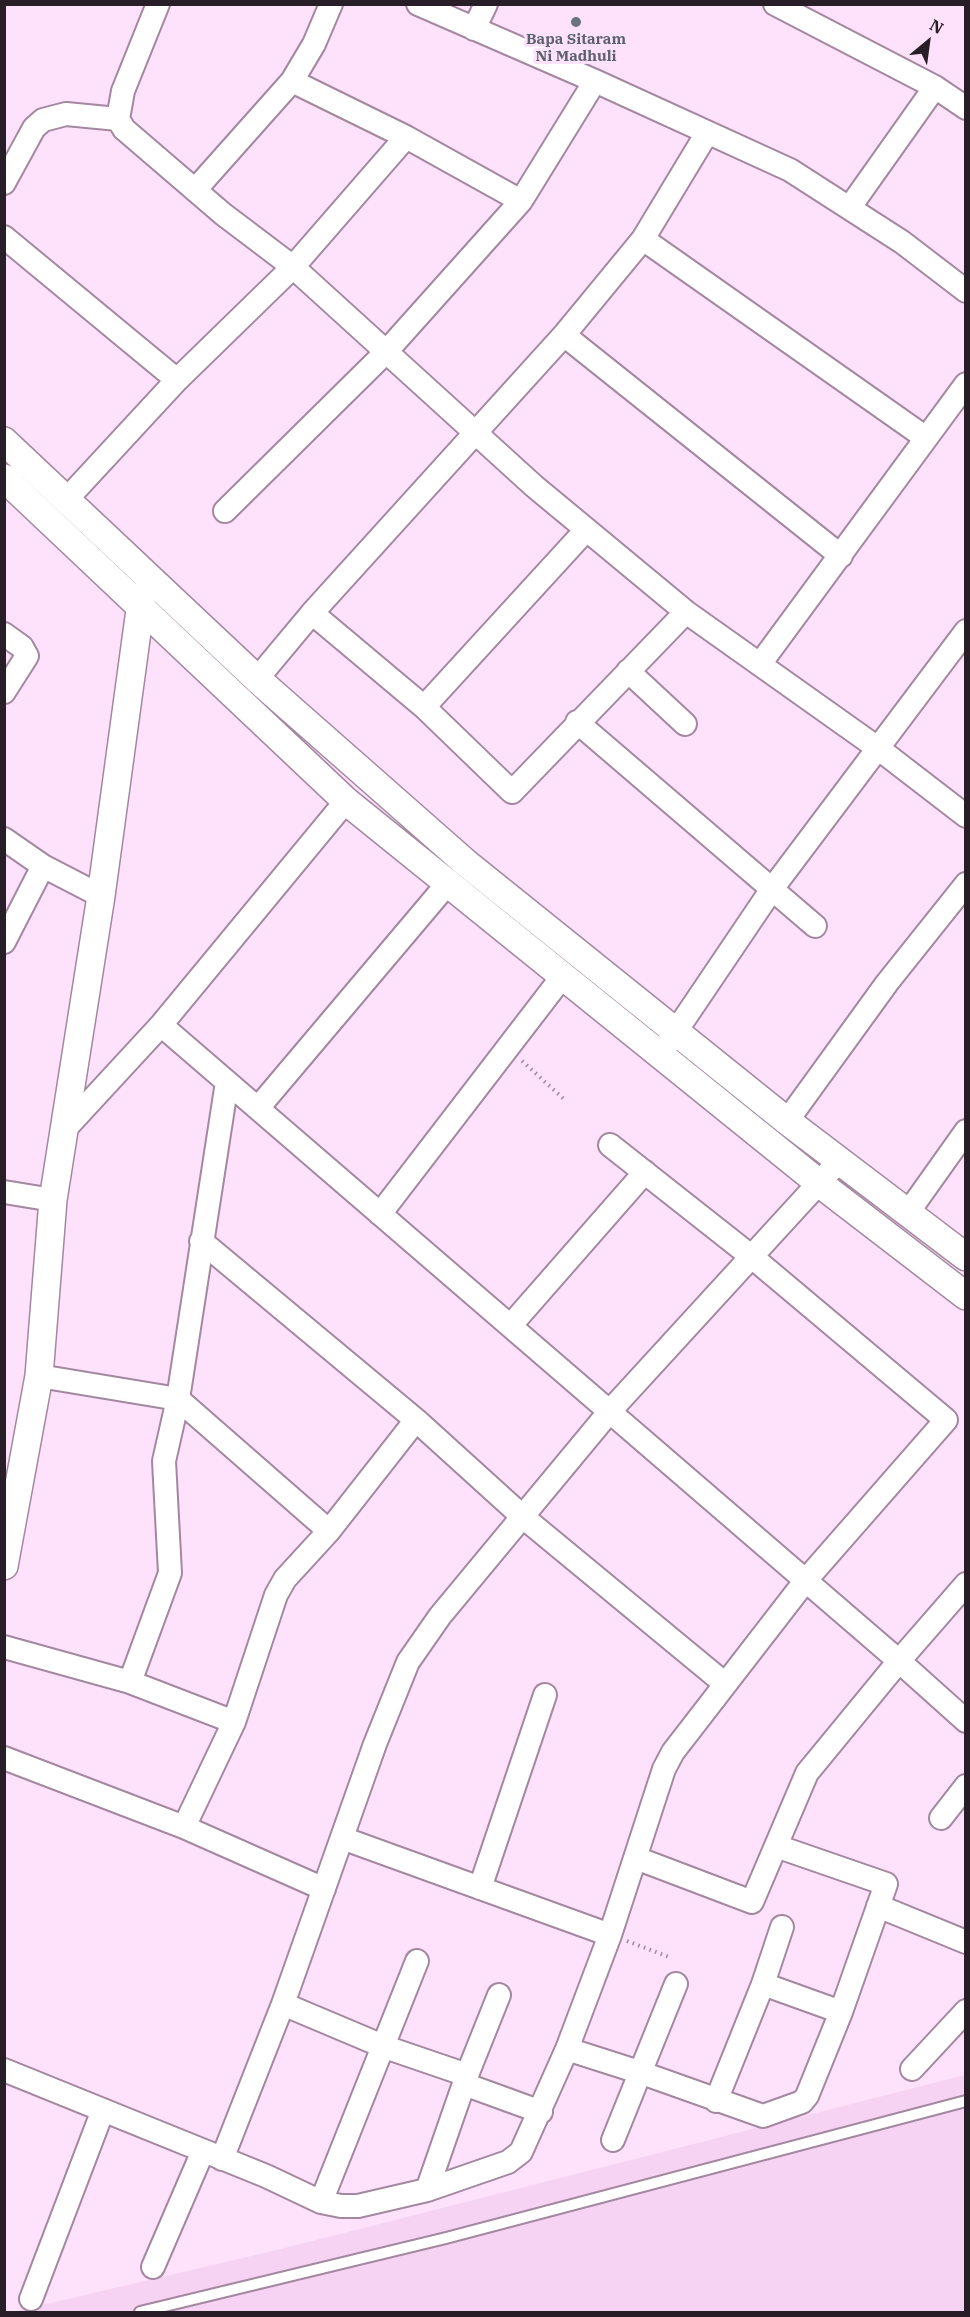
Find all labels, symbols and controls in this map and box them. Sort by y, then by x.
north arrow [898,12,958,72]
text: N [926,14,947,38]
marker: Bapa Sitaram Ni Madhuli [569,15,583,29]
place label: Bapa Sitaram Ni Madhuli [526,31,626,66]

